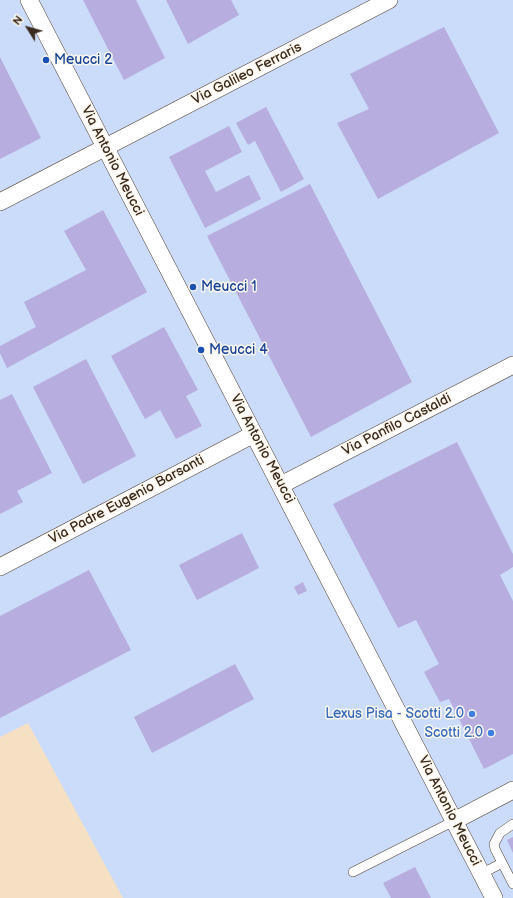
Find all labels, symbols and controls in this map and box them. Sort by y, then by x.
north arrow [8,8,48,48]
text: N [10,13,26,28]
street label: Via Galileo Ferraris [189,39,305,109]
place label: Meucci 2 [54,52,112,68]
marker: Meucci 2 [41,55,51,65]
street label: Via Antonio Meucci [77,103,147,219]
place label: Meucci 1 [201,279,257,295]
marker: Meucci 1 [188,282,198,292]
place label: Meucci 4 [209,342,268,358]
marker: Meucci 4 [196,345,206,355]
street label: Via Panfilo Castaldi [340,390,454,460]
street label: Via Antonio Meucci [226,392,298,506]
street label: Via Padre Eugenio Barsanti [46,452,208,548]
place label: Lexus Pisa - Scotti 2.0 [325,706,464,722]
marker: Lexus Pisa - Scotti 2.0 [467,709,477,719]
place label: Scotti 2.0 [424,725,483,741]
marker: Scotti 2.0 [486,728,496,738]
street label: Via Antonio Meucci [414,753,484,869]

